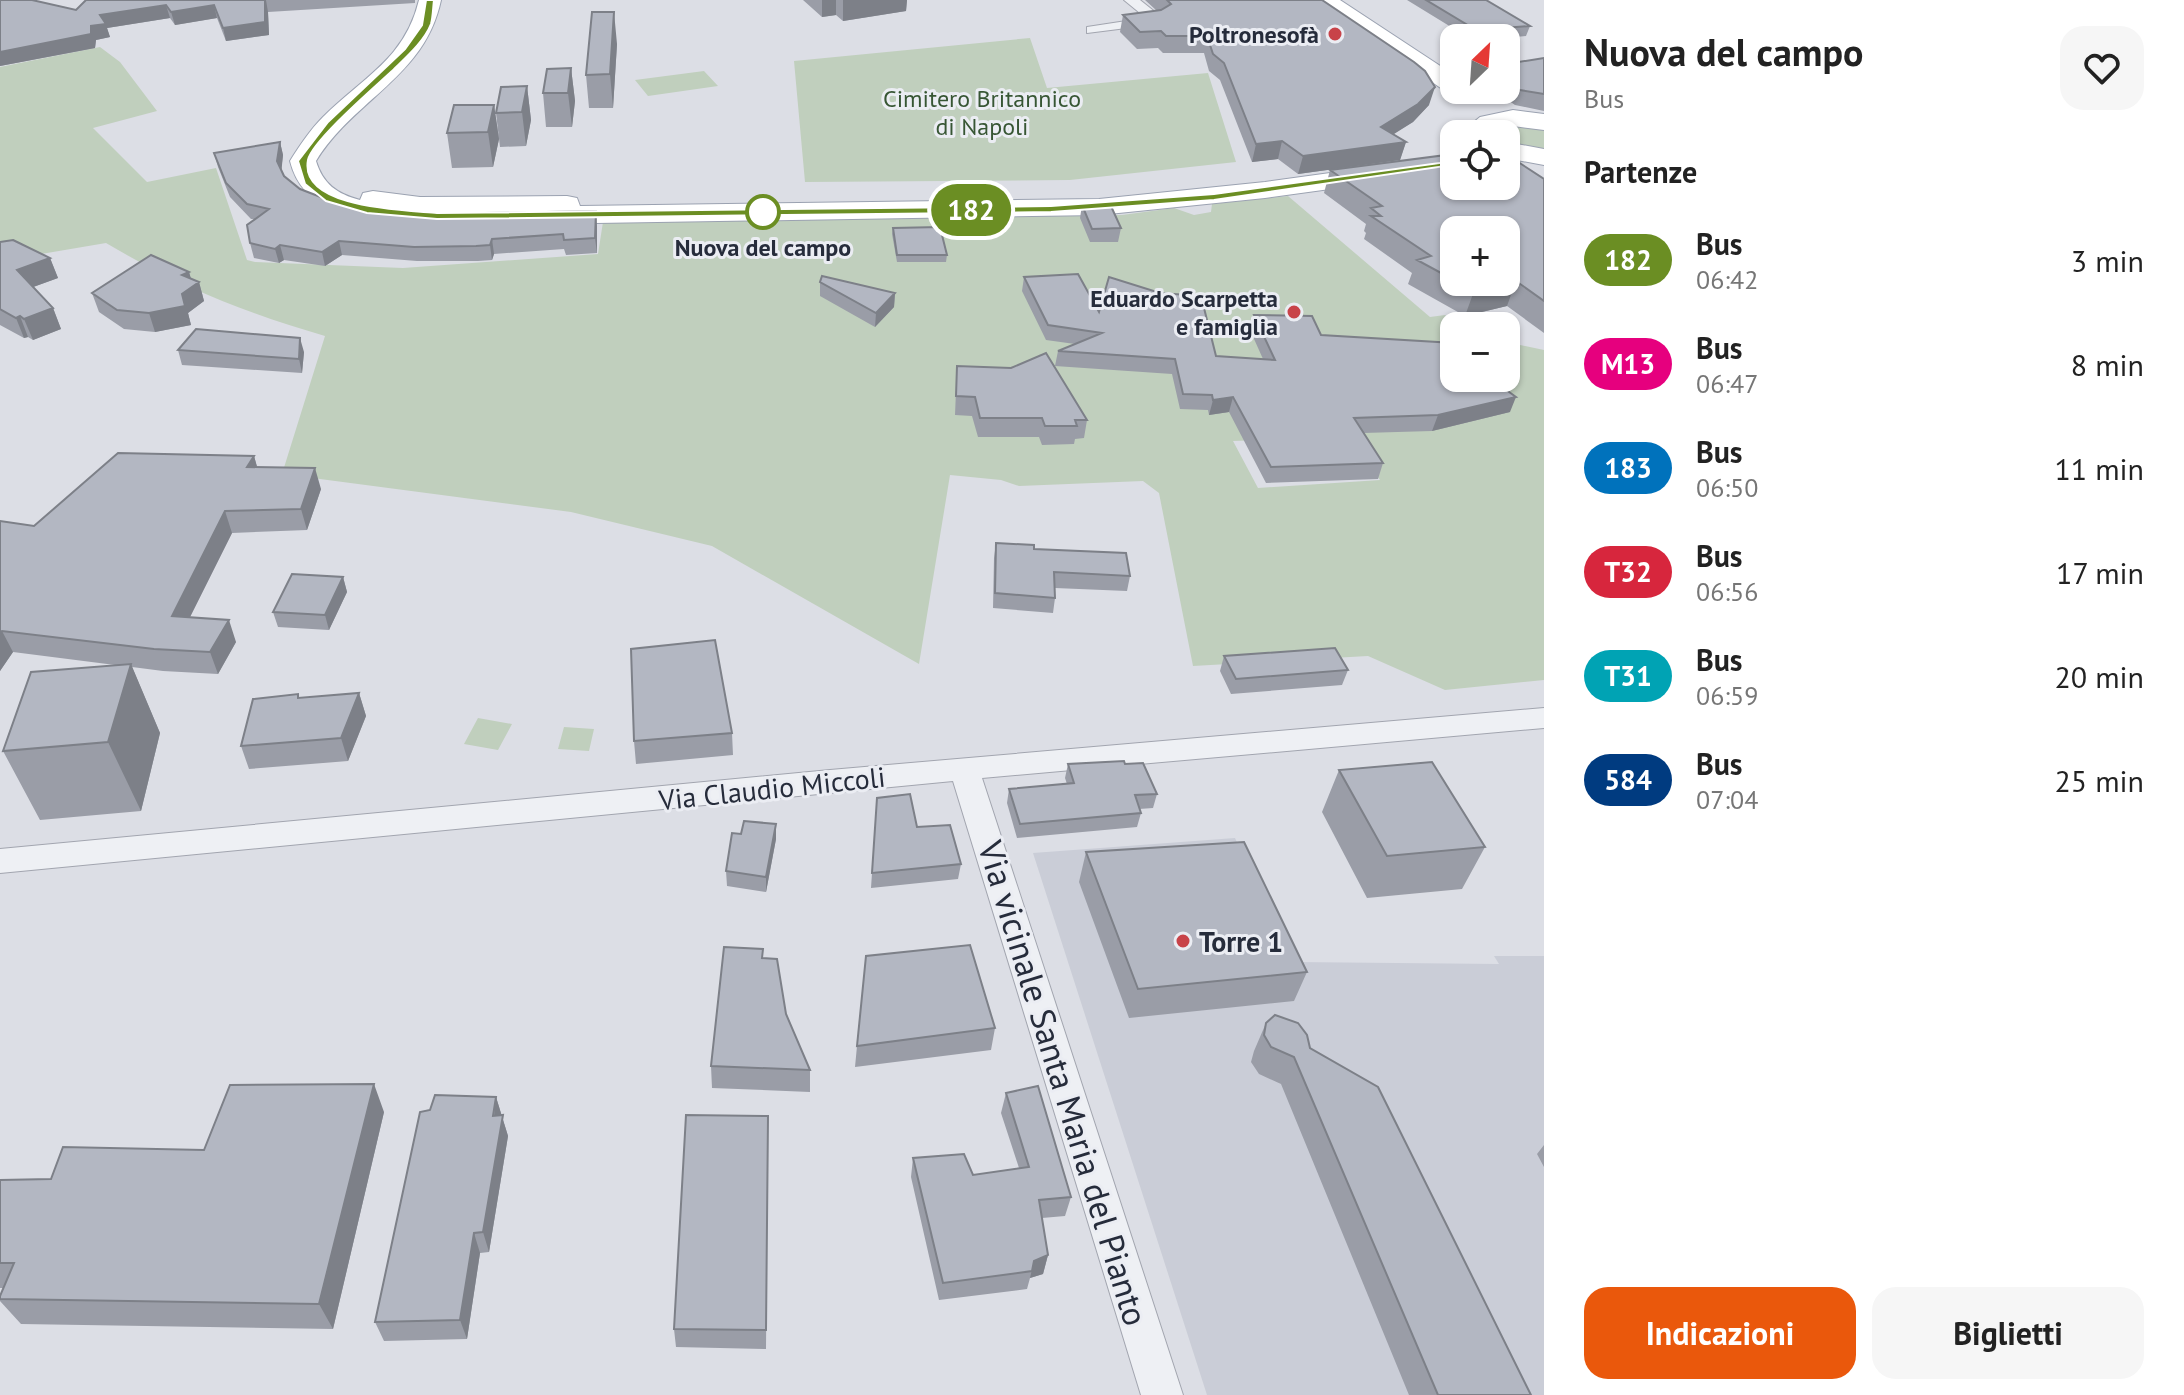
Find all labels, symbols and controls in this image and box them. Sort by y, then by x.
place label: Poltronesofà [1189,19,1319,50]
north arrow [1440,24,1520,104]
map controls [1440,24,1520,392]
marker: Poltronesofà [1326,25,1344,43]
button: heart [2060,26,2144,110]
text: Nuova del campo [1584,27,1863,76]
text: Bus [1584,82,1624,115]
park label: Cimitero Britannico di Napoli [883,83,1081,142]
button: locate [1440,120,1520,200]
text: Partenze [1584,152,1697,191]
line badge: 182 [925,184,1017,236]
text: 182 [947,191,995,228]
marker: Nuova del campo [746,195,780,229]
button: + [1440,216,1520,296]
text: Bus [1696,224,1743,263]
place label: Nuova del campo [675,232,851,263]
text: 182 [1604,241,1652,278]
text: 3 min [2071,241,2144,280]
text: 06:42 [1696,263,1758,296]
place label: Eduardo Scarpetta e famiglia [1090,283,1278,342]
marker: Eduardo Scarpetta e famiglia [1285,303,1303,321]
button: − [1440,312,1520,392]
text: Bus [1696,328,1743,367]
text: M13 [1601,345,1655,382]
text: 8 min [2071,345,2144,384]
text: 06:47 [1696,367,1758,400]
text: Bus [1696,432,1743,471]
text: 183 [1604,449,1652,486]
text: 11 min [2054,449,2144,488]
text: 06:50 [1696,471,1758,504]
text: Bus [1696,536,1743,575]
text: T32 [1604,553,1652,590]
text: 17 min [2056,553,2144,592]
text: 06:56 [1696,575,1758,608]
text: Bus [1696,640,1743,679]
text: T31 [1604,657,1652,694]
text: 20 min [2054,657,2144,696]
text: 06:59 [1696,679,1758,712]
text: Bus [1696,744,1743,783]
street label: Via Claudio Miccoli [656,758,887,818]
text: 584 [1604,761,1652,798]
text: 25 min [2054,761,2144,800]
text: 07:04 [1696,783,1758,816]
street label: Via vicinale Santa Maria del Pianto [969,834,1159,1331]
place label: Torre 1 [1199,923,1283,960]
marker: Torre 1 [1174,932,1192,950]
button: Indicazioni [1584,1287,1856,1379]
button: Biglietti [1872,1287,2144,1379]

